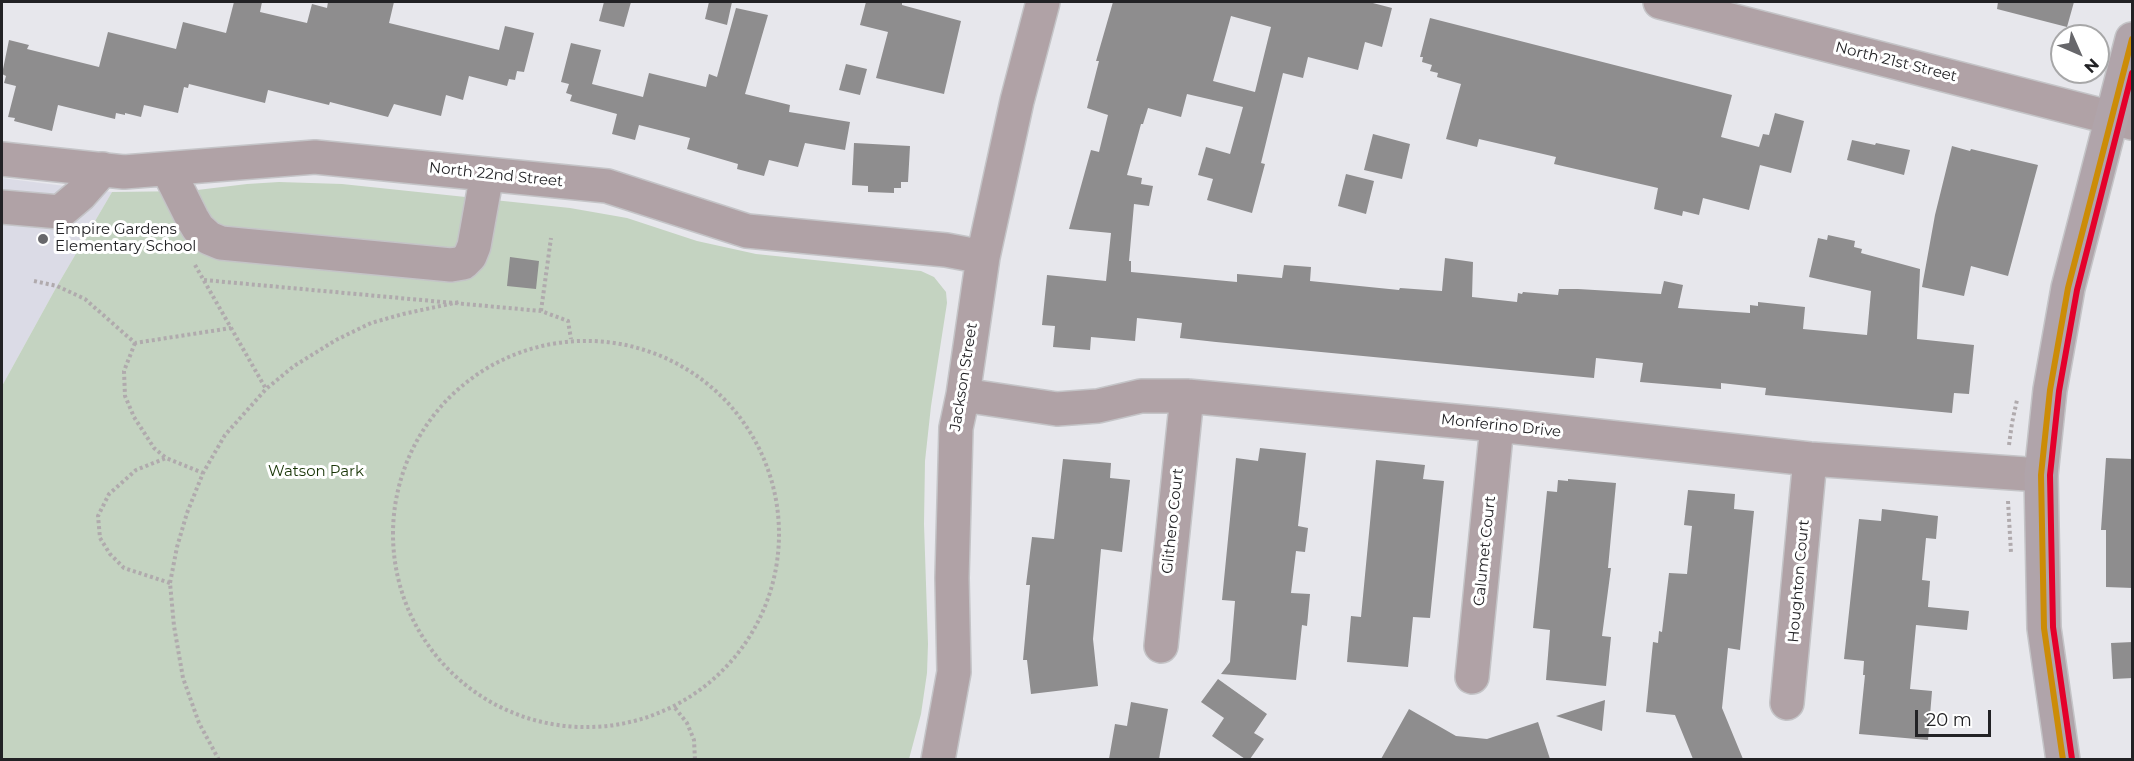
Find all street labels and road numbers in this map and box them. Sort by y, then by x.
street label: North 21st Street [1833,38,1959,86]
street label: North 22nd Street [428,159,564,191]
street label: Jackson Street [947,321,981,433]
street label: Monferino Drive [1440,411,1562,441]
street label: Glithero Court [1159,467,1187,575]
street label: Calumet Court [1470,495,1500,607]
street label: Houghton Court [1785,519,1813,643]

